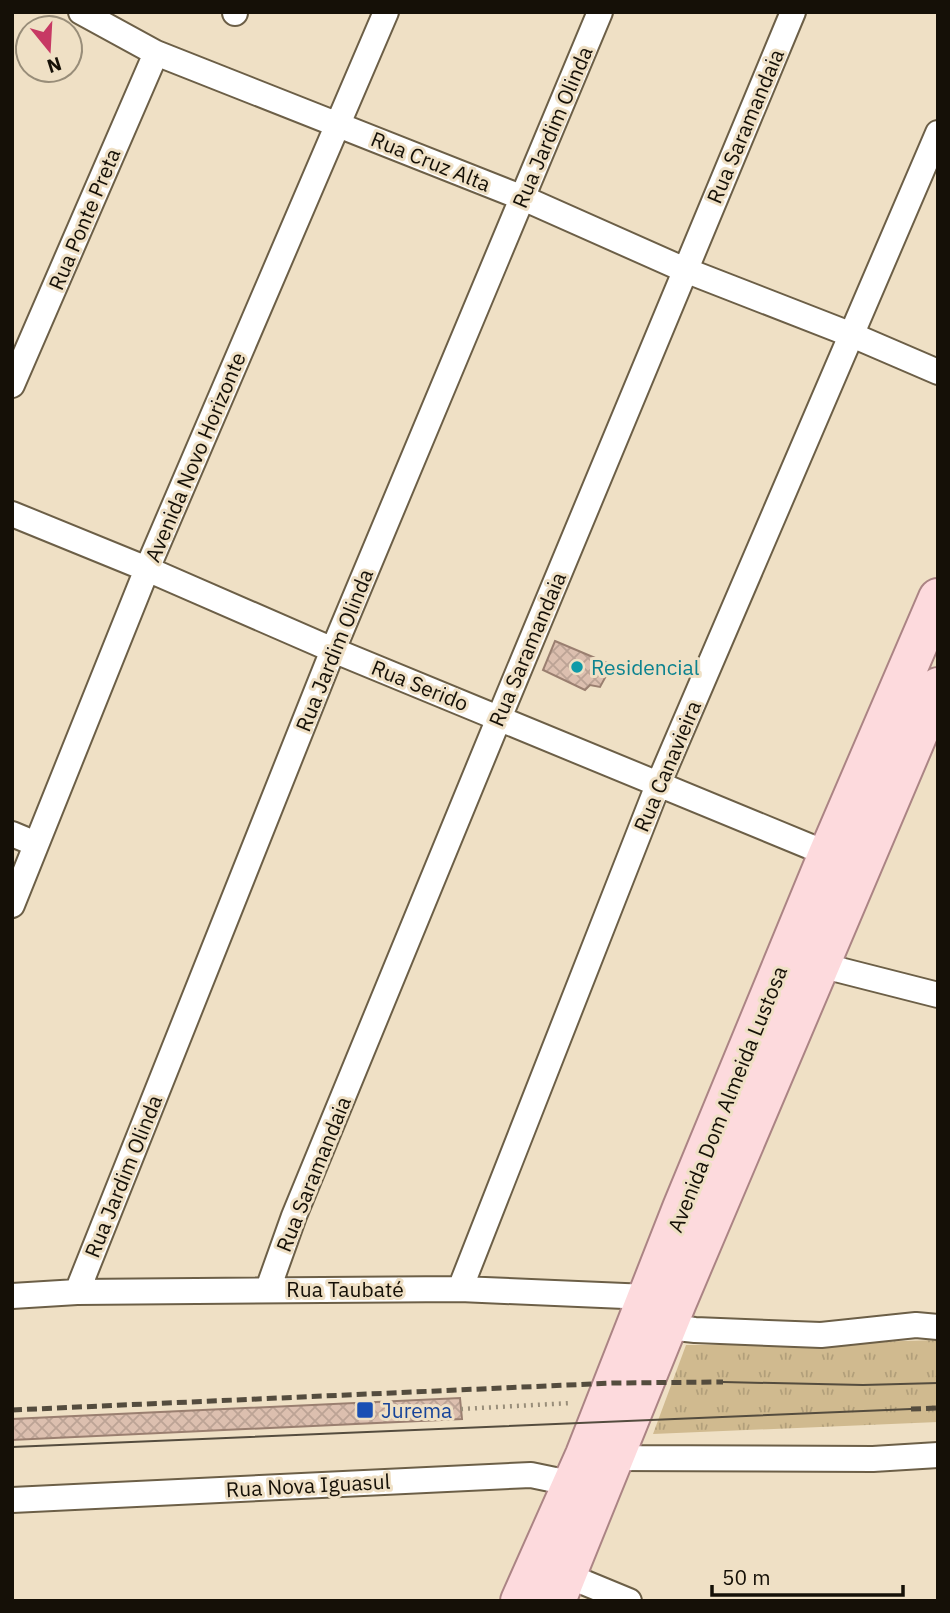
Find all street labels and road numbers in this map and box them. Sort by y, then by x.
street label: Rua Jardim Olinda [505,42,599,212]
street label: Rua Saramandaia [700,45,790,207]
street label: Rua Cruz Alta [367,124,495,198]
street label: Rua Ponte Preta [42,144,126,294]
street label: Avenida Novo Horizonte [138,348,252,566]
street label: Rua Jardim Olinda [289,565,379,735]
street label: Rua Saramandaia [482,568,572,730]
street label: Rua Serido [367,653,473,717]
street label: Rua Canavieira [627,696,707,836]
street label: Avenida Dom Almeida Lustosa [661,962,793,1236]
street label: Rua Jardim Olinda [78,1091,168,1261]
street label: Rua Saramandaia [269,1092,357,1256]
street label: Rua Taubaté [286,1275,404,1303]
street label: Rua Nova Iguasul [225,1467,391,1503]

